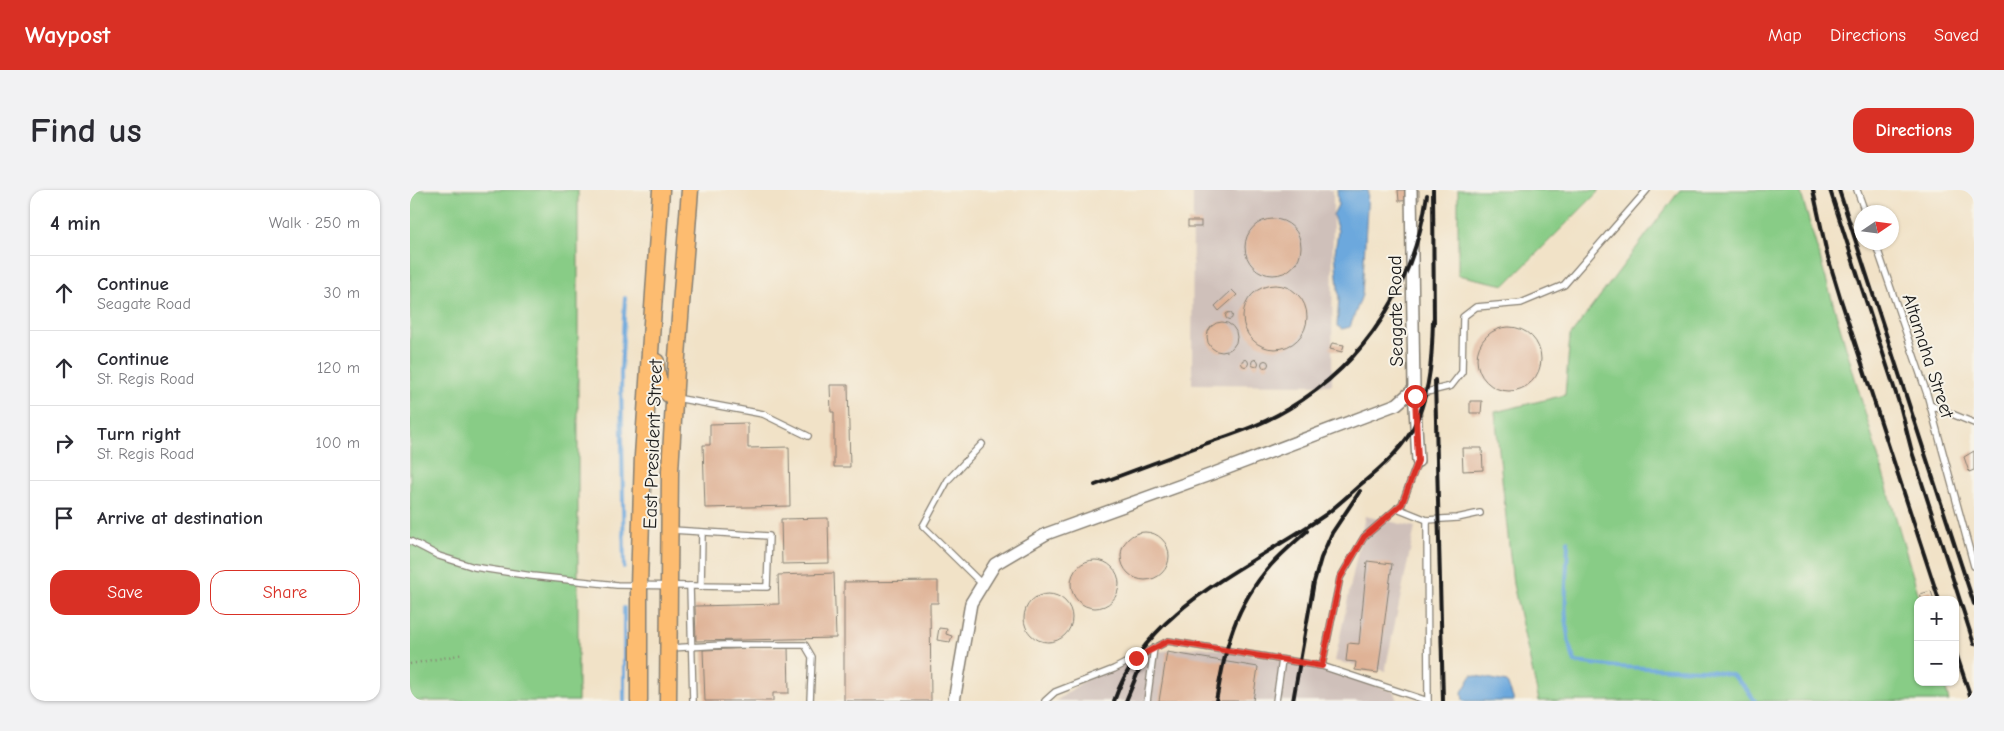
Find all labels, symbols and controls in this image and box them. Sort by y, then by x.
text: Waypost [25,21,110,49]
text: Map [1768,25,1802,46]
text: Directions [1830,25,1906,46]
text: Saved [1934,25,1979,46]
button: Directions [1853,108,1974,153]
text: Find us [30,110,142,151]
north arrow [1854,205,1899,250]
text: 4 min [50,211,101,235]
text: Walk · 250 m [269,214,360,232]
street label: Seagate Road [1384,255,1408,367]
text: Continue [97,273,169,295]
icon: ahead [50,279,78,307]
text: 30 m [324,284,360,302]
street label: Altamaha Street [1898,291,1959,421]
text: Seagate Road [97,295,191,313]
text: Continue [97,348,169,370]
icon: ahead [50,354,78,382]
street label: East President Street [639,358,667,529]
text: 120 m [317,359,360,377]
text: St. Regis Road [97,370,194,388]
route start [1404,385,1427,408]
text: Turn right [97,423,181,445]
icon: right [50,429,78,457]
text: 100 m [316,434,360,452]
text: St. Regis Road [97,445,194,463]
icon: arrive [50,504,78,532]
text: Arrive at destination [97,507,263,529]
button: Save [50,570,200,615]
button: Share [210,570,360,615]
map controls [1914,596,1959,686]
button: + [1914,596,1959,641]
button: − [1914,641,1959,686]
route end [1125,647,1148,670]

